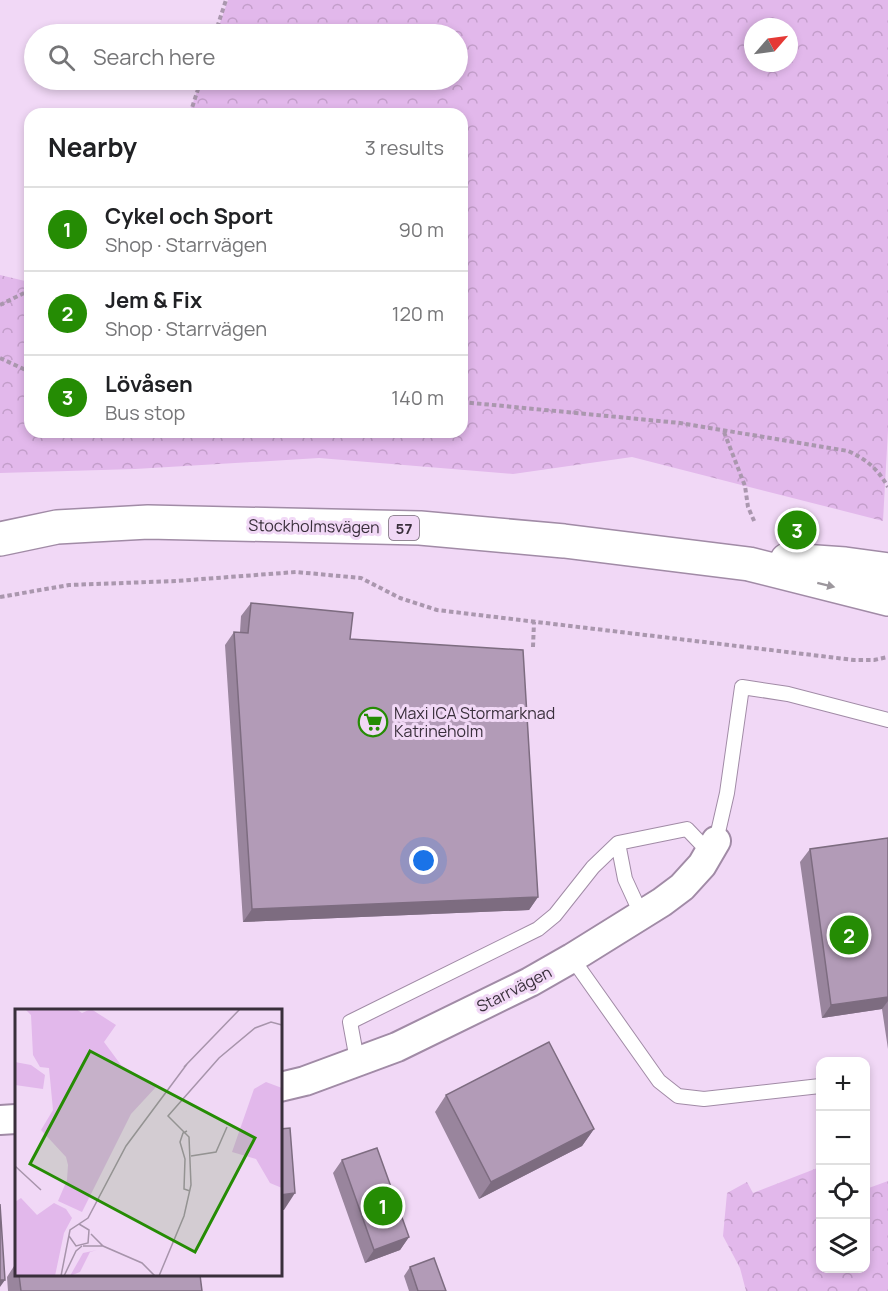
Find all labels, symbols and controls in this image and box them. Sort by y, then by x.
north arrow [744,18,798,72]
search box [24,24,468,90]
icon: search [45,41,78,74]
text: Search here [93,42,215,72]
text: Nearby [48,129,137,165]
text: 3 results [365,134,444,161]
text: Cykel och Sport [105,201,273,231]
text: 1 [63,216,72,243]
text: 90 m [398,216,444,243]
text: Shop · Starrvägen [105,231,267,258]
text: Jem & Fix [105,285,202,315]
text: 2 [62,300,73,327]
text: 120 m [392,300,444,327]
text: Shop · Starrvägen [105,315,267,342]
text: Lövåsen [105,369,193,399]
text: 3 [62,384,73,411]
text: 140 m [391,384,444,411]
text: Bus stop [105,399,185,426]
pin: 3 [778,508,816,552]
street label: Stockholmsvägen [248,514,380,538]
road number: 57 [389,516,419,540]
one-way arrow [817,581,835,590]
place label: Maxi ICA Stormarknad Katrineholm [394,702,555,742]
supermarket icon: Maxi ICA Stormarknad Katrineholm [357,706,389,738]
your location [409,846,438,875]
pin: 2 [830,912,868,958]
street label: Starrvägen [473,961,555,1017]
inset map [15,1009,282,1276]
map controls [816,1057,870,1273]
button: + [816,1057,870,1111]
button: − [816,1111,870,1165]
button: locate [816,1165,870,1219]
pin: 1 [364,1184,403,1228]
button: layers [816,1219,870,1273]

